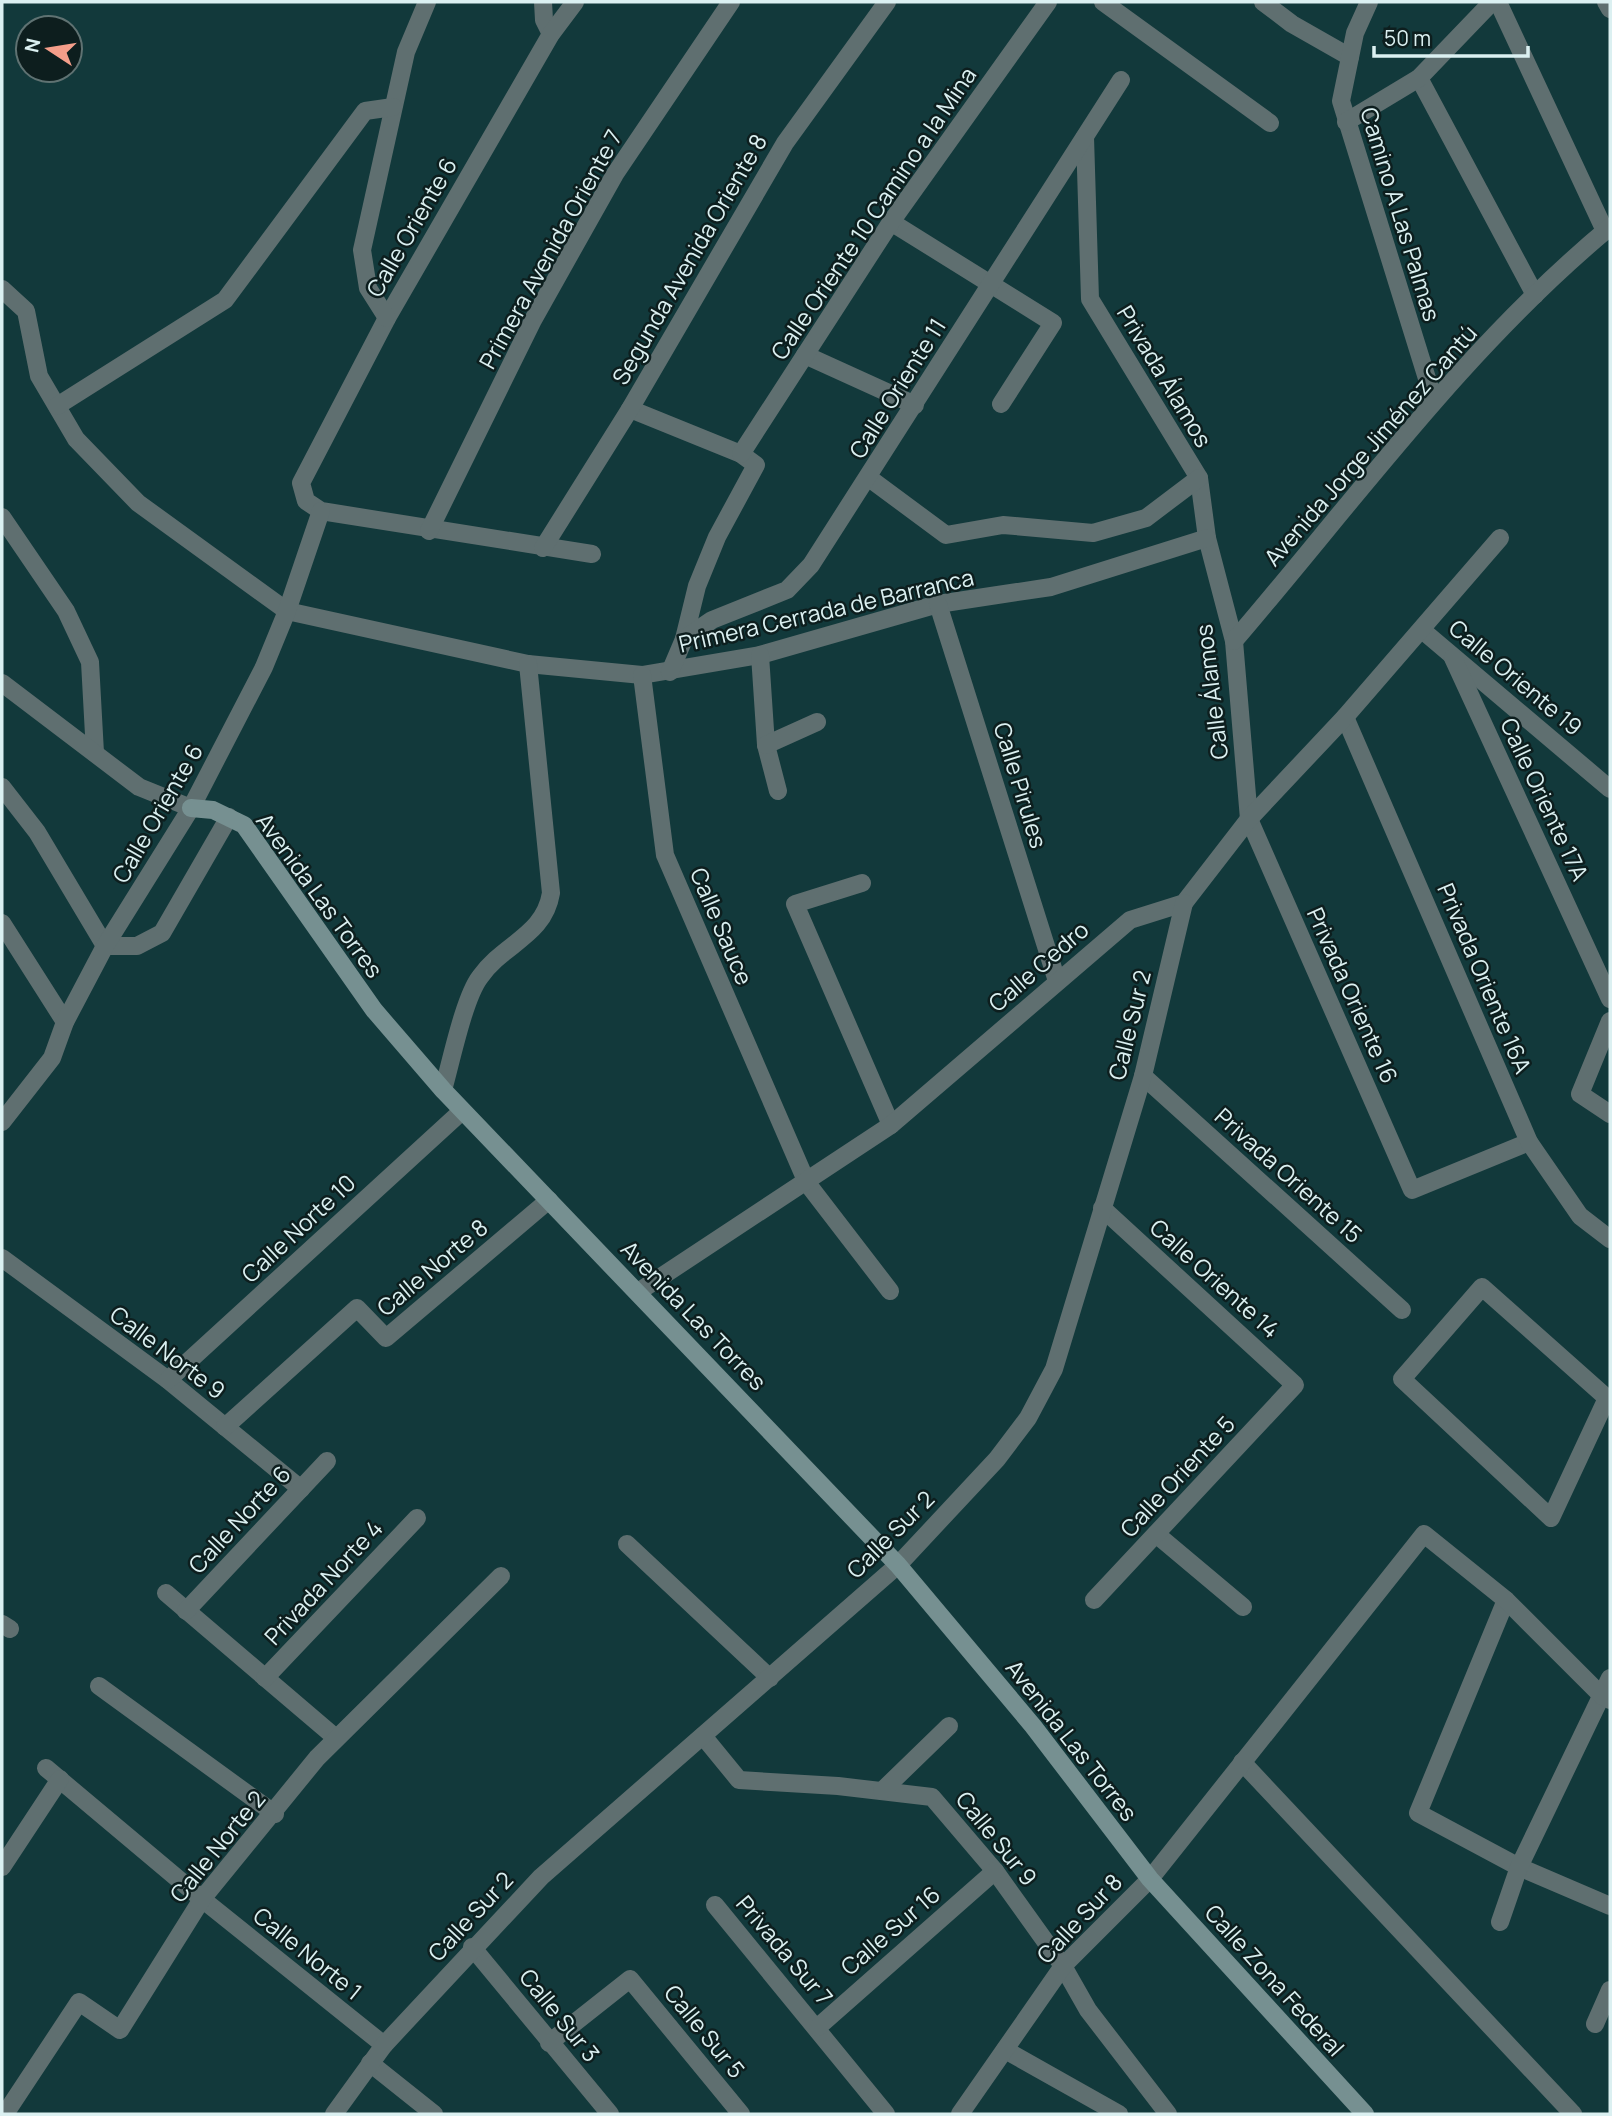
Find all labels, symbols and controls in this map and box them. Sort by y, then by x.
north arrow [14,14,84,84]
scale bar [1374,14,1528,58]
text: 50 m [1384,24,1431,52]
text: N [18,36,47,55]
street label: Calle Oriente 10 Camino a la Mina [763,60,983,366]
street label: Camino A Las Palmas [1353,103,1449,325]
street label: Primera Avenida Oriente 7 [471,124,629,374]
street label: Segunda Avenida Oriente 8 [604,128,774,390]
street label: Calle Oriente 6 [358,151,464,303]
street label: Privada Álamos [1110,299,1220,453]
street label: Calle Oriente 11 [841,312,953,464]
street label: Avenida Jorge Jiménez Cantú [1256,318,1484,572]
street label: Primera Cerrada de Barranca [675,560,977,660]
street label: Calle Oriente 19 [1442,612,1590,742]
street label: Calle Álamos [1187,623,1235,761]
street label: Calle Oriente 17A [1493,712,1597,886]
street label: Calle Pirules [987,718,1055,852]
street label: Calle Oriente 6 [104,737,210,889]
street label: Avenida Las Torres [249,806,391,984]
street label: Calle Sauce [683,862,761,990]
street label: Privada Oriente 16A [1430,878,1540,1079]
street label: Privada Oriente 16 [1300,902,1406,1088]
street label: Calle Cedro [981,914,1095,1018]
street label: Calle Sur 2 [1100,967,1158,1083]
street label: Privada Oriente 15 [1208,1100,1370,1250]
street label: Calle Norte 10 [234,1167,362,1289]
street label: Calle Norte 8 [370,1211,494,1323]
street label: Calle Oriente 14 [1143,1211,1287,1345]
street label: Avenida Las Torres [614,1233,774,1397]
street label: Calle Norte 9 [104,1298,232,1406]
street label: Calle Oriente 5 [1112,1408,1242,1544]
street label: Calle Norte 6 [181,1458,297,1580]
street label: Calle Sur 2 [839,1483,941,1585]
street label: Privada Norte 4 [257,1512,389,1652]
street label: Avenida Las Torres [999,1653,1145,1827]
street label: Calle Norte 2 [162,1783,272,1909]
street label: Calle Sur 9 [949,1784,1045,1892]
street label: Calle Sur 2 [420,1864,520,1968]
street label: Calle Sur 8 [1029,1866,1129,1970]
street label: Calle Sur 16 [833,1878,947,1982]
street label: Privada Sur 7 [729,1888,841,2012]
street label: Calle Zona Federal [1198,1897,1352,2063]
street label: Calle Norte 1 [247,1899,369,2007]
street label: Calle Sur 3 [512,1962,608,2068]
street label: Calle Sur 5 [657,1977,753,2085]

